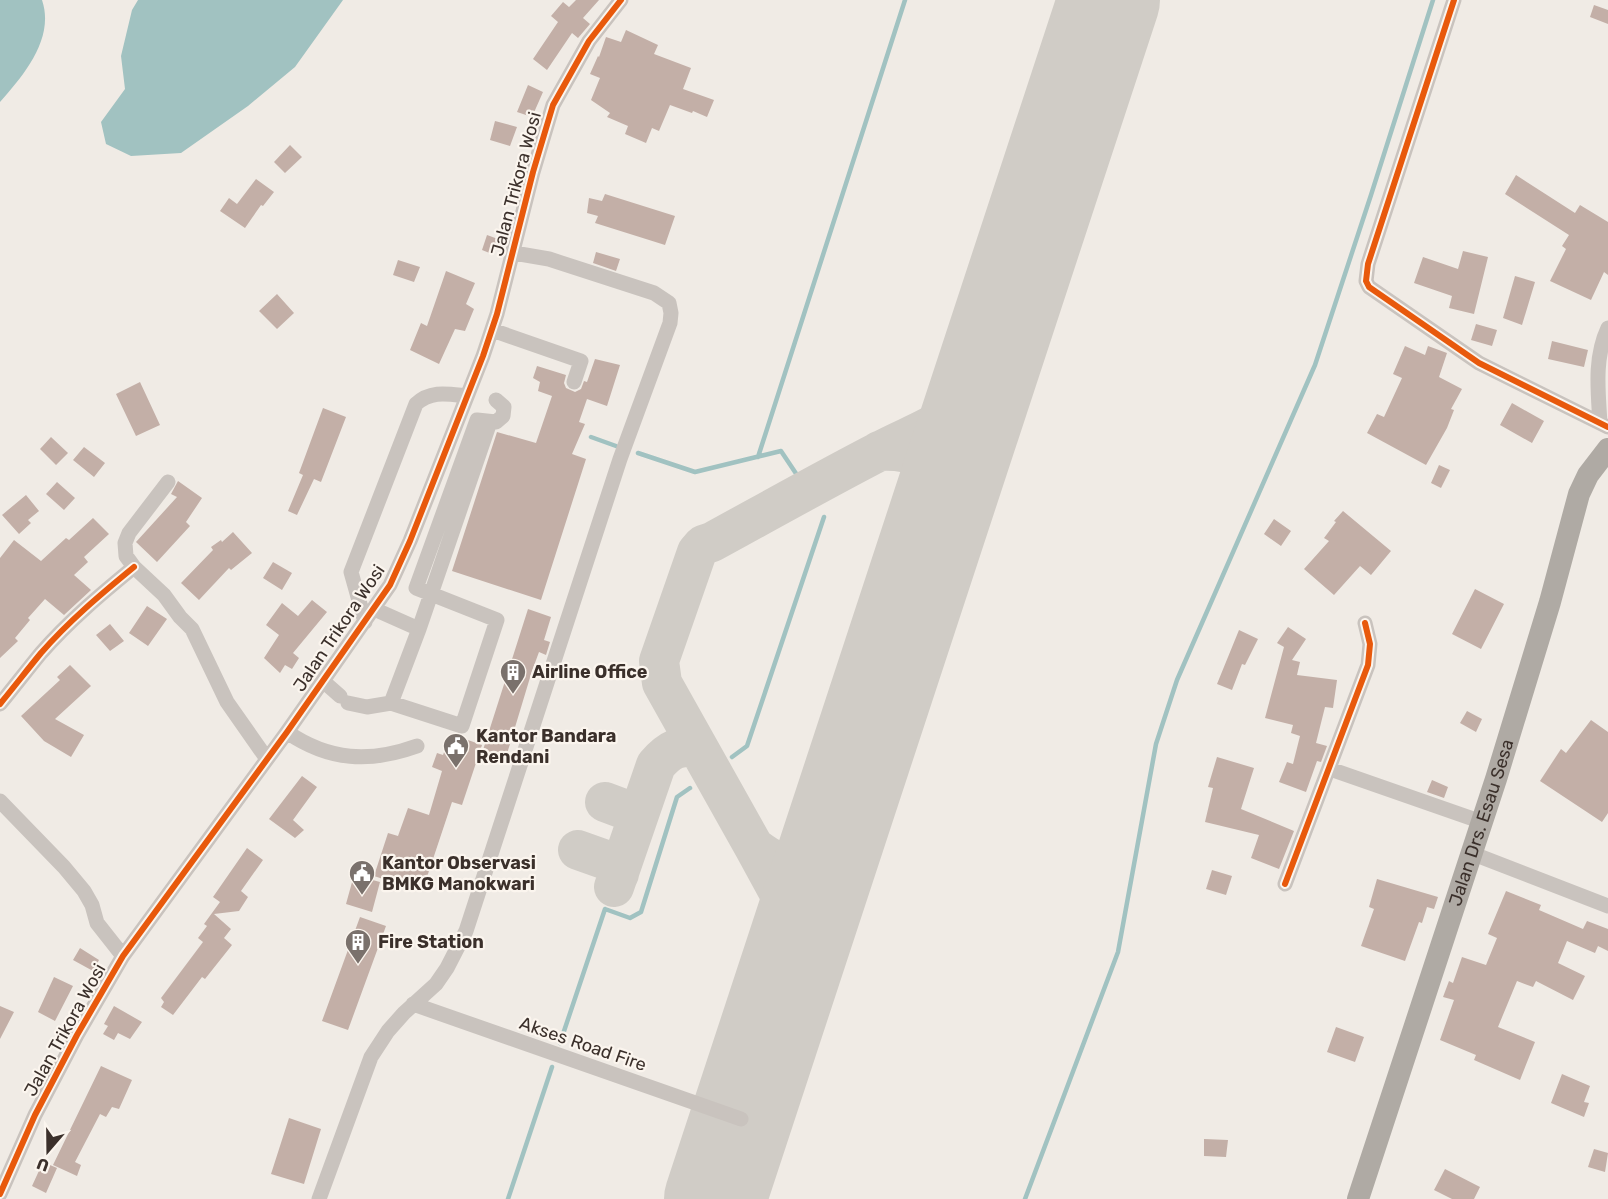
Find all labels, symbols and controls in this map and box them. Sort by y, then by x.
street label: Jalan Trikora Wosi [486,109,546,259]
street label: Jalan Trikora Wosi [288,560,390,696]
building icon: Airline Office [498,657,528,695]
place label: Airline Office [532,661,648,683]
place label: Kantor Bandara Rendani [476,725,616,768]
public building icon: Kantor Bandara Rendani [441,731,471,769]
street label: Jalan Drs. Esau Sesa [1444,737,1518,909]
place label: Kantor Observasi BMKG Manokwari [382,852,536,895]
public building icon: Kantor Observasi BMKG Manokwari [347,858,377,896]
building icon: Fire Station [343,927,373,965]
place label: Fire Station [378,931,484,953]
street label: Jalan Trikora Wosi [19,960,111,1100]
street label: Akses Road Fire [517,1012,649,1076]
north arrow [18,1121,78,1181]
text: U [34,1154,52,1176]

